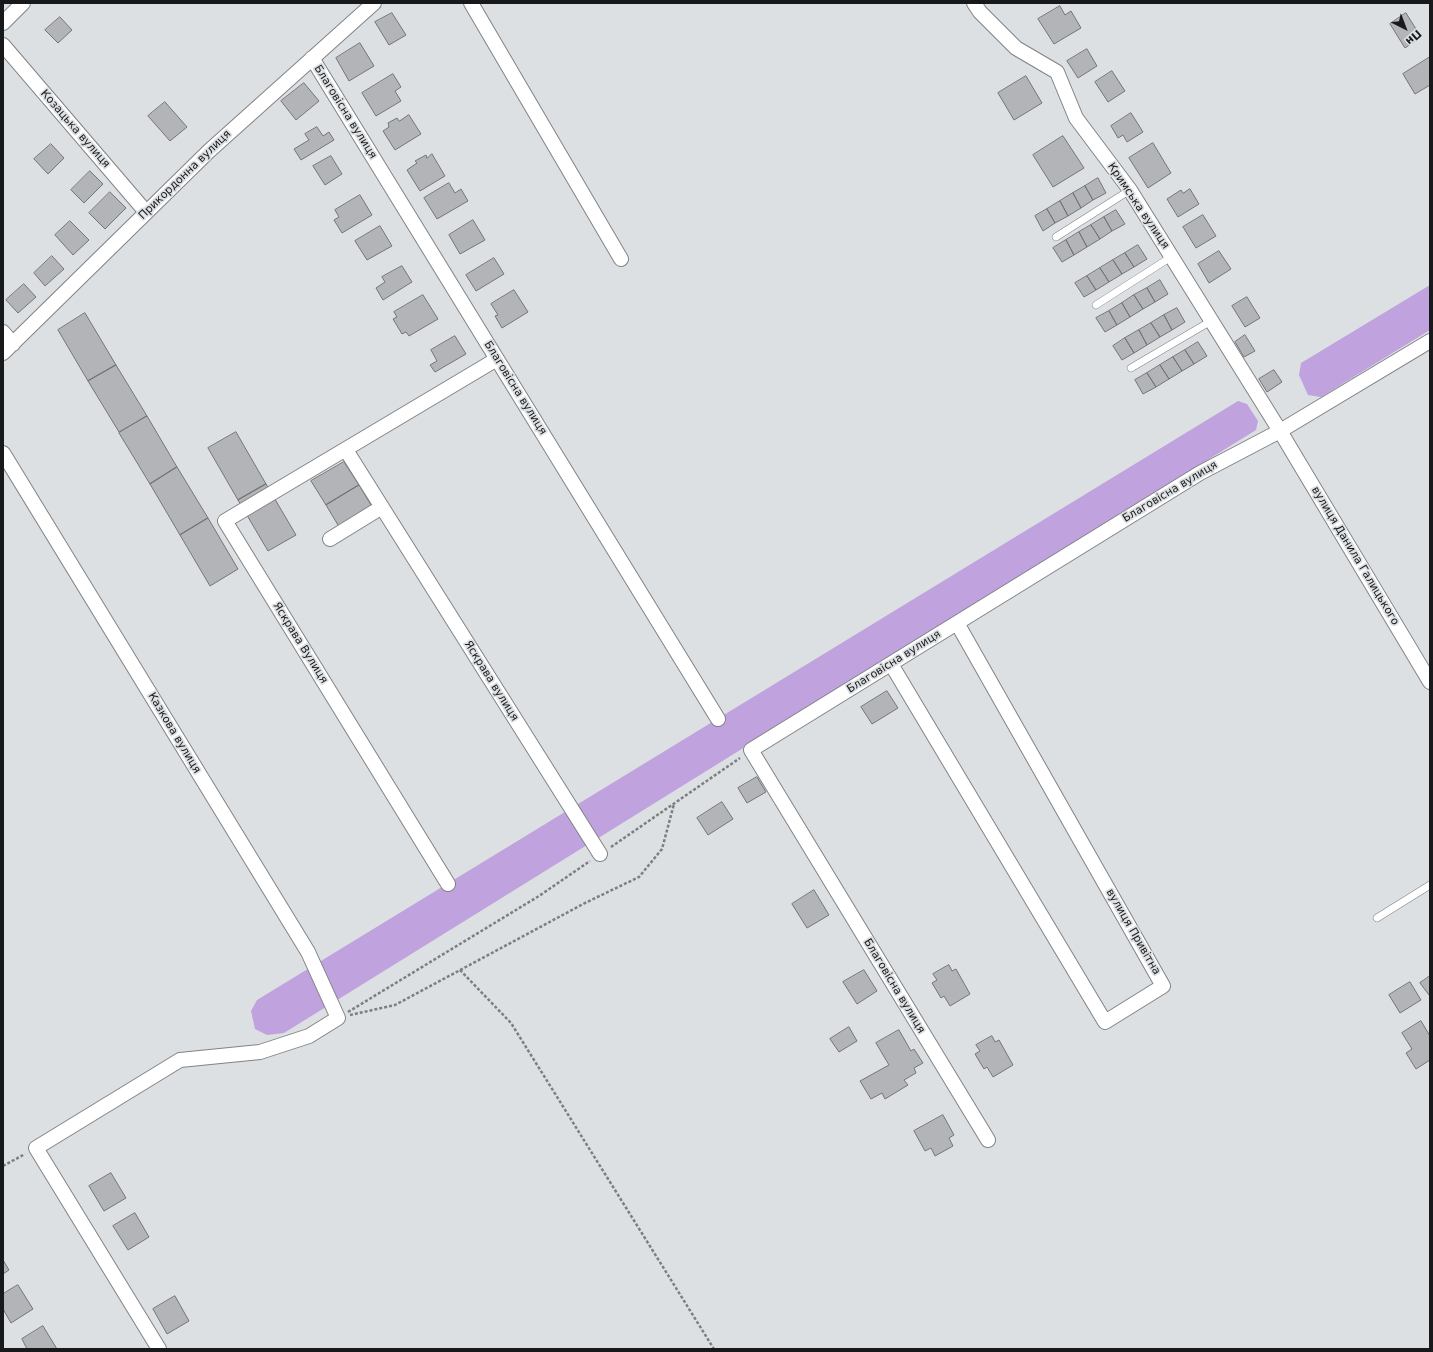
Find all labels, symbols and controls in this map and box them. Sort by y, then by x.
north arrow [1385,8,1425,48]
text: Пн [1403,27,1424,48]
street label: Благовісна вулиця [311,63,379,161]
street label: Козацька вулиця [37,87,113,171]
street label: Прикордонна вулиця [136,128,234,222]
street label: Кримська вулиця [1104,160,1172,252]
street label: Благовісна вулиця [481,339,549,437]
street label: Благовісна вулиця [1120,458,1220,526]
street label: вулиця Данила Галицького [1308,484,1402,628]
street label: Яскрава Вулиця [270,600,330,686]
street label: Благовісна вулиця [845,628,943,696]
street label: Яскрава вулиця [461,638,521,724]
street label: Казкова вулиця [145,690,203,776]
street label: вулиця Привітна [1103,887,1163,977]
street label: Благовісна вулиця [860,936,928,1036]

